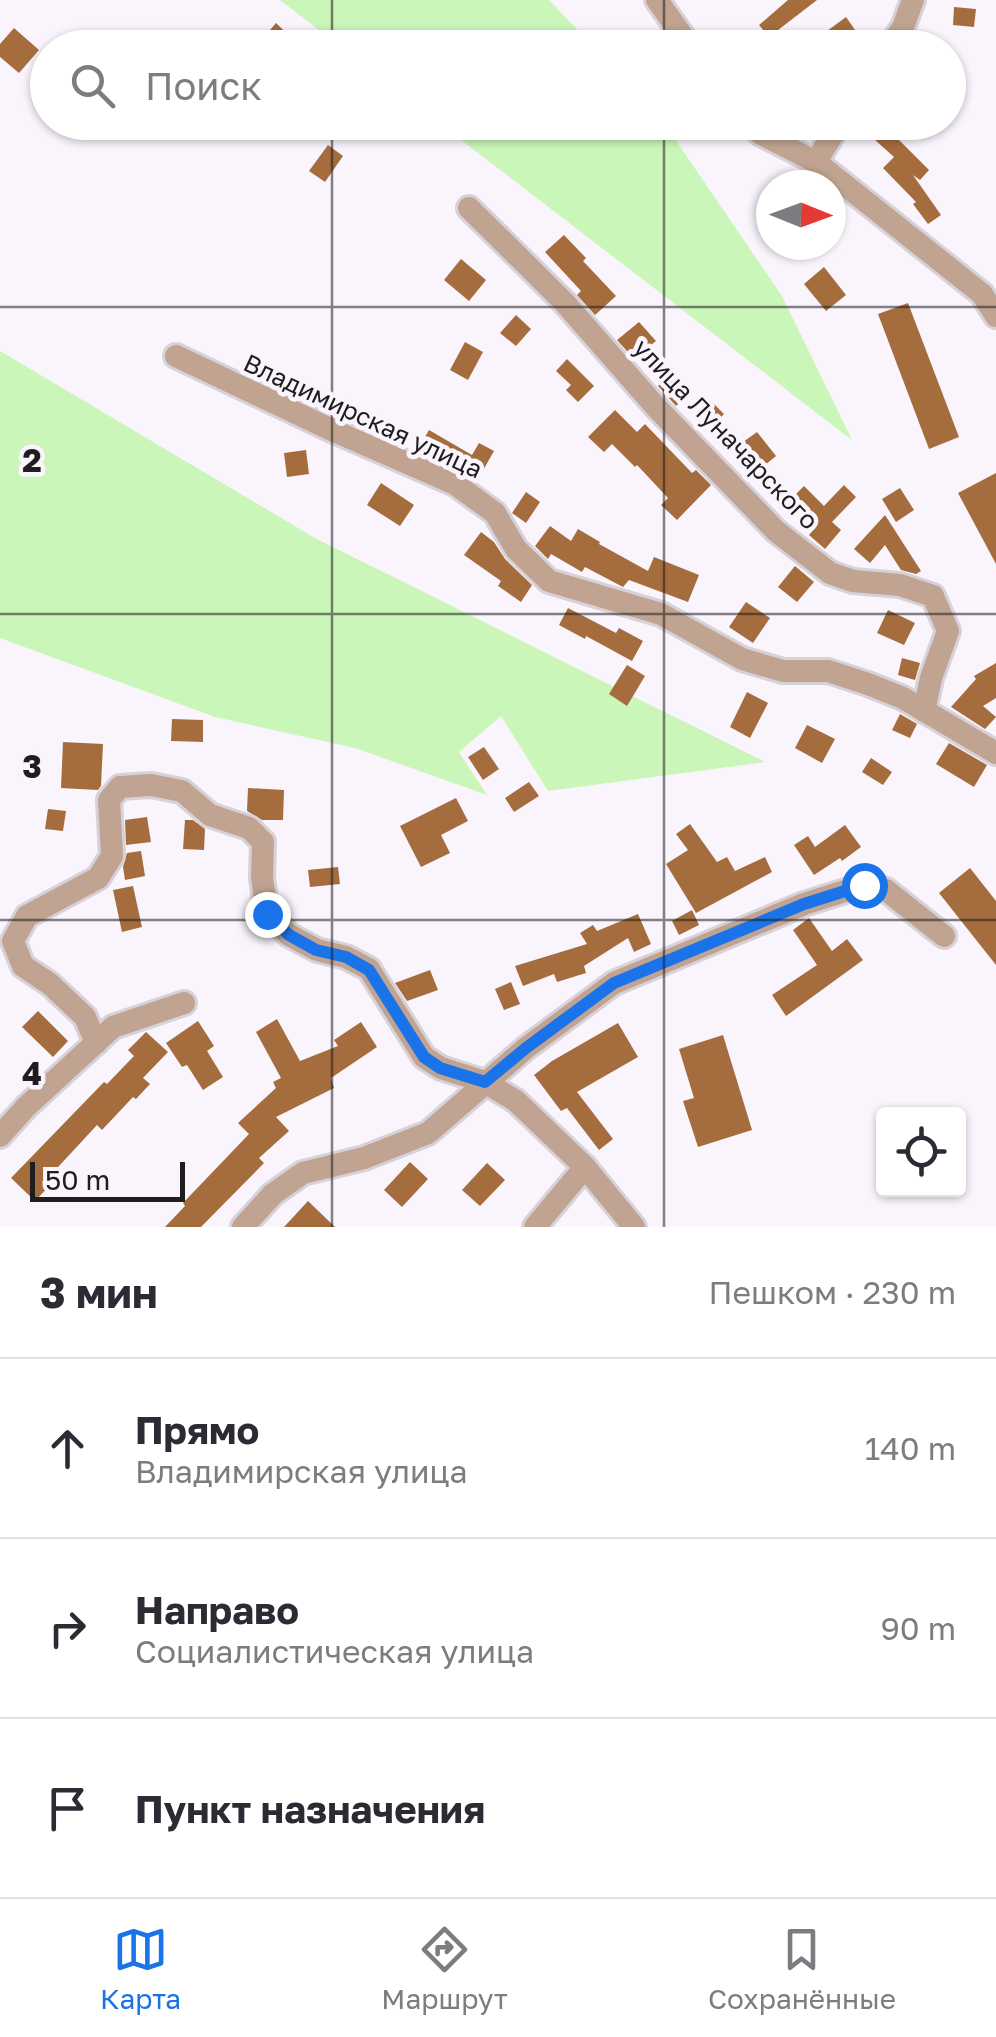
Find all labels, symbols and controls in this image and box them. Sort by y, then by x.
search box [30,30,966,140]
icon: search [65,58,120,113]
text: Поиск [145,63,262,108]
north arrow [756,170,846,260]
street label: улица Луначарского [627,332,825,535]
street label: Владимирская улица [239,347,488,485]
text: 2 [22,441,42,479]
text: 3 [22,747,42,785]
route start [842,863,888,909]
route end [245,892,291,938]
text: 4 [22,1054,42,1092]
map controls [876,1107,966,1197]
button: locate [876,1107,966,1197]
scale bar [30,1157,185,1202]
text: 50 m [45,1163,110,1196]
text: 3 мин [40,1267,158,1317]
text: Пешком · 230 m [708,1273,956,1311]
text: Прямо [135,1407,259,1452]
icon: ahead [40,1421,95,1476]
text: 140 m [865,1429,956,1467]
text: Владимирская улица [135,1452,468,1490]
text: Направо [135,1587,299,1632]
icon: right [40,1601,95,1656]
text: 90 m [880,1609,956,1647]
text: Социалистическая улица [135,1632,534,1670]
icon: arrive [40,1781,95,1836]
text: Пункт назначения [135,1786,485,1831]
tab: Карта [100,1922,181,2015]
tab: Маршрут [381,1922,508,2015]
tab: Сохранённые [708,1922,896,2015]

